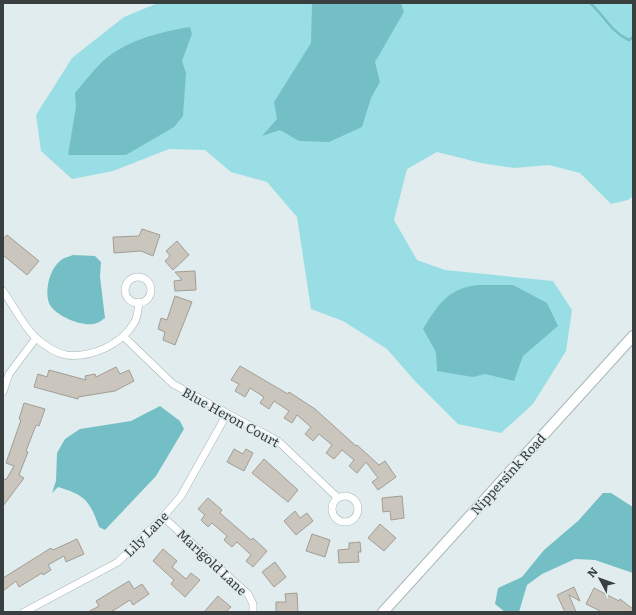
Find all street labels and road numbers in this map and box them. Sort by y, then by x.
street label: Blue Heron Court [179,382,284,452]
street label: Nippersink Road [466,429,550,519]
street label: Lily Lane [119,506,172,561]
street label: Marigold Lane [173,524,252,599]

